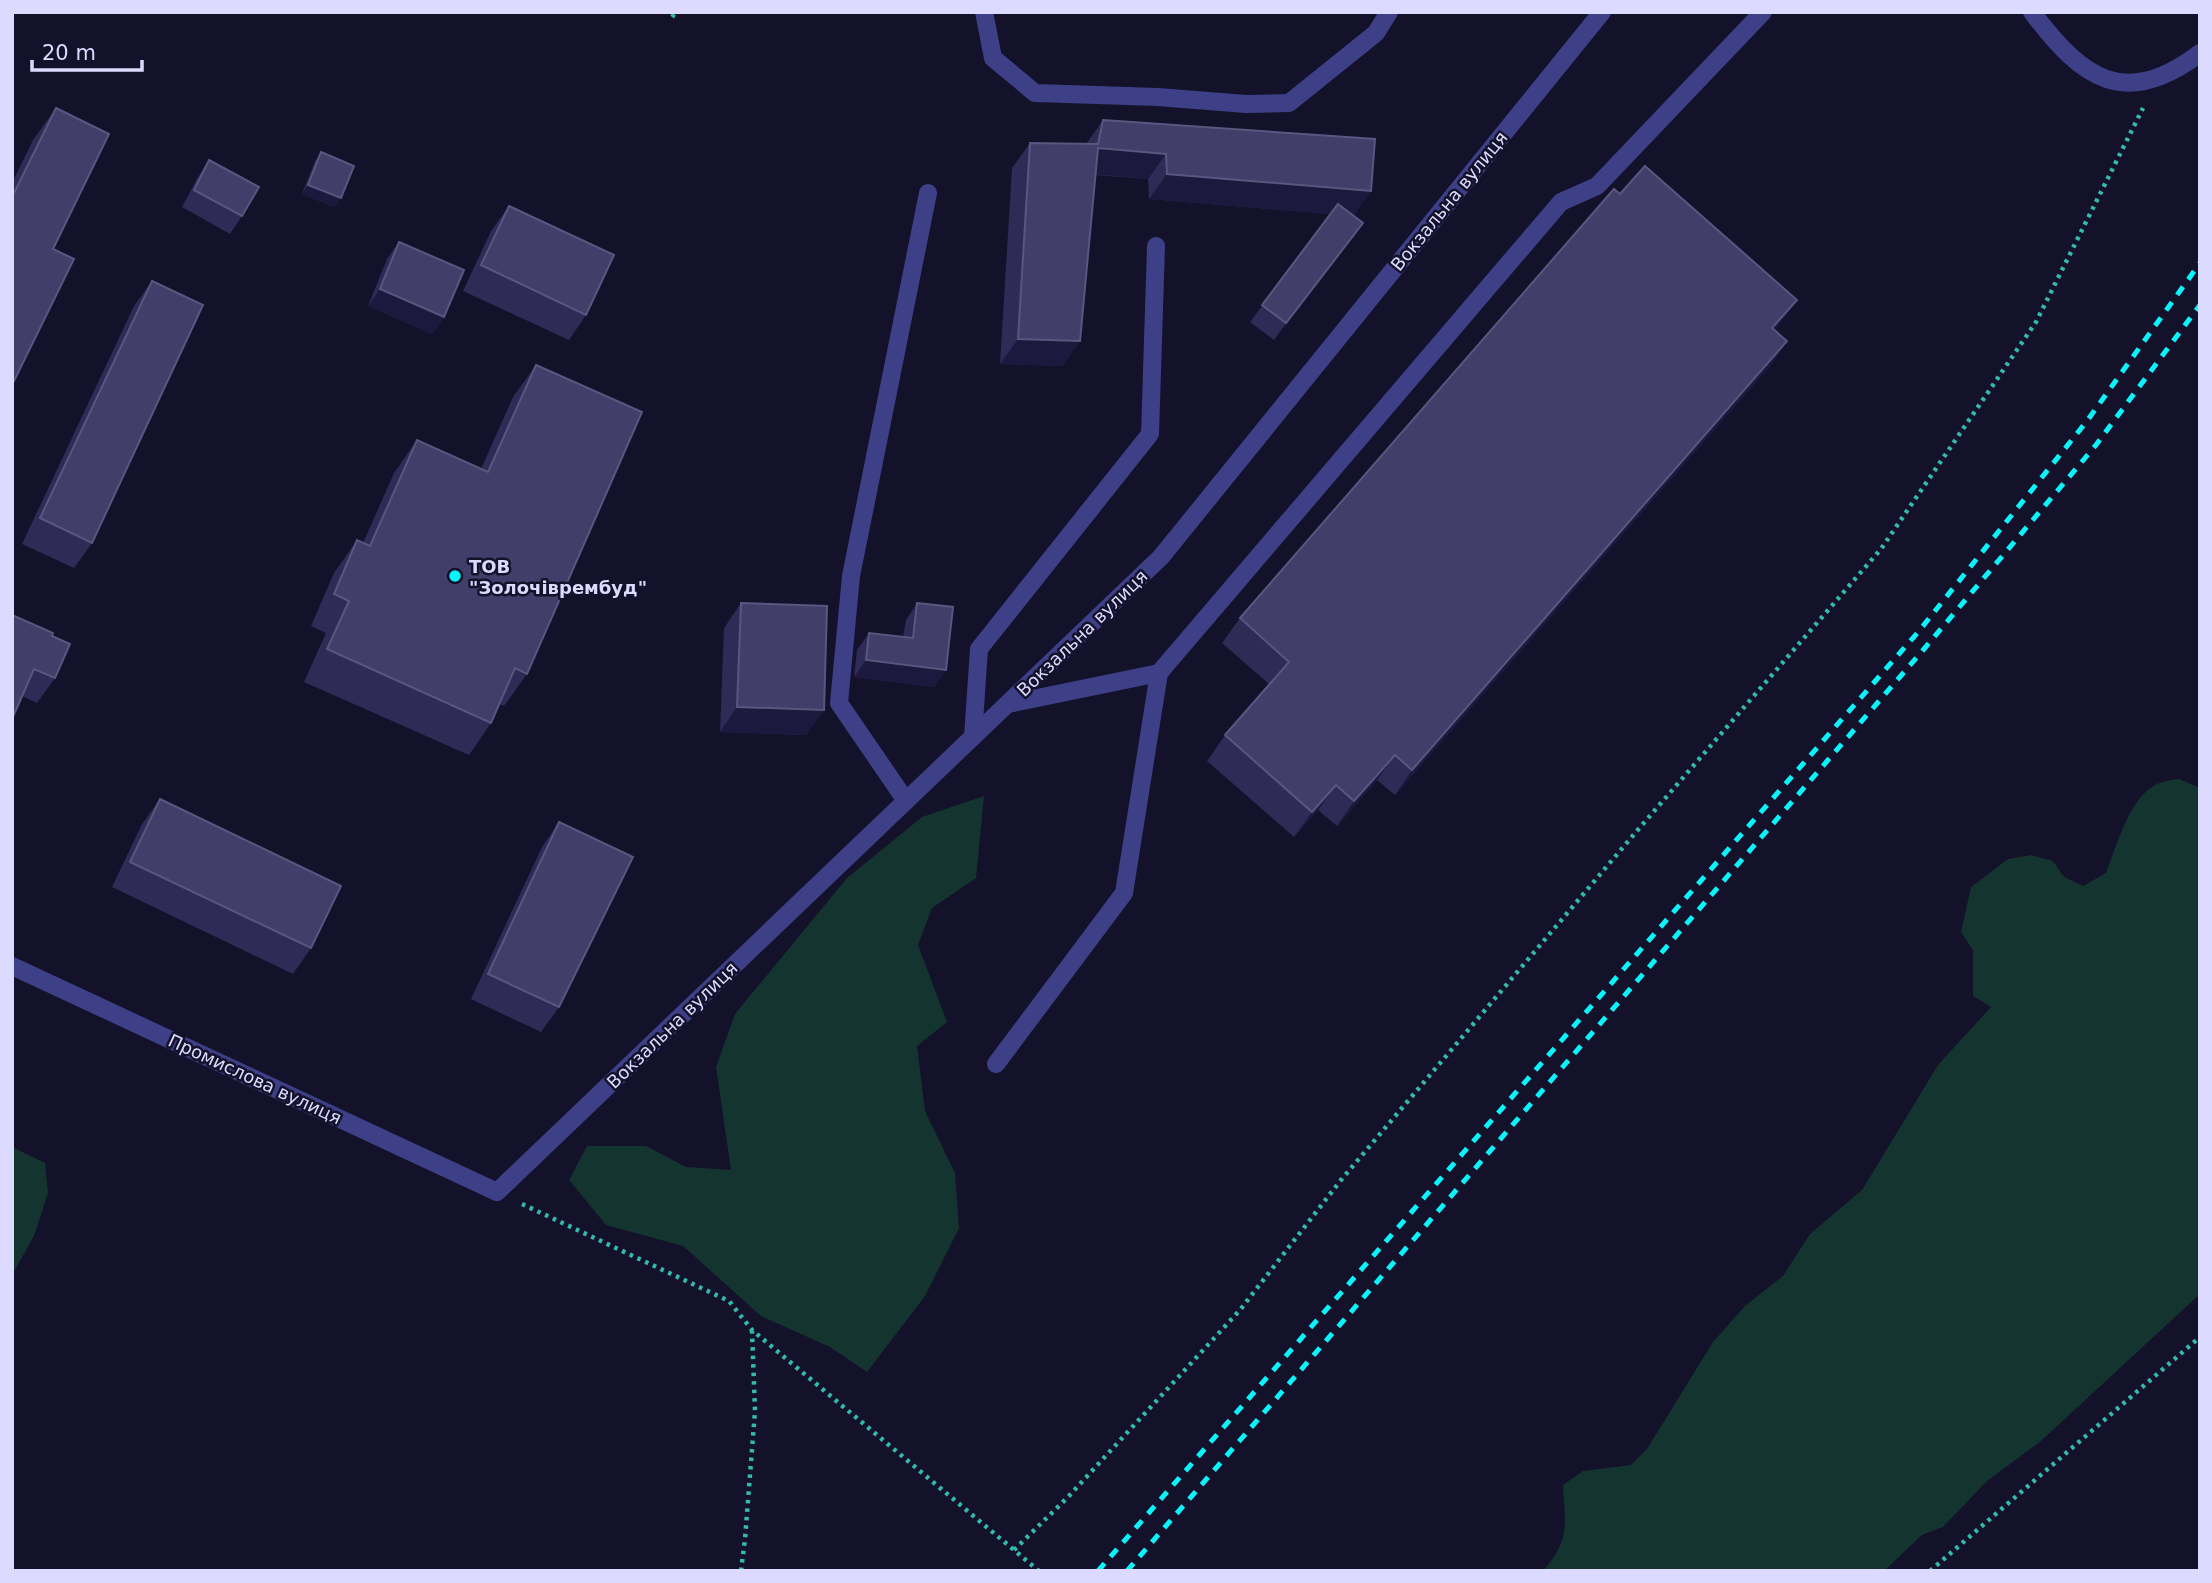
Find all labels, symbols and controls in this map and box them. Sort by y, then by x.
scale bar [32,28,142,72]
text: 20 m [42,41,96,65]
street label: Вокзальна вулиця [1386,127,1512,275]
place label: ТОВ "Золочіврембуд" [469,556,647,598]
street label: Вокзальна вулиця [1012,565,1152,701]
marker: ТОВ "Золочіврембуд" [447,568,463,584]
street label: Вокзальна вулиця [602,957,742,1093]
street label: Промислова вулиця [165,1030,345,1128]

